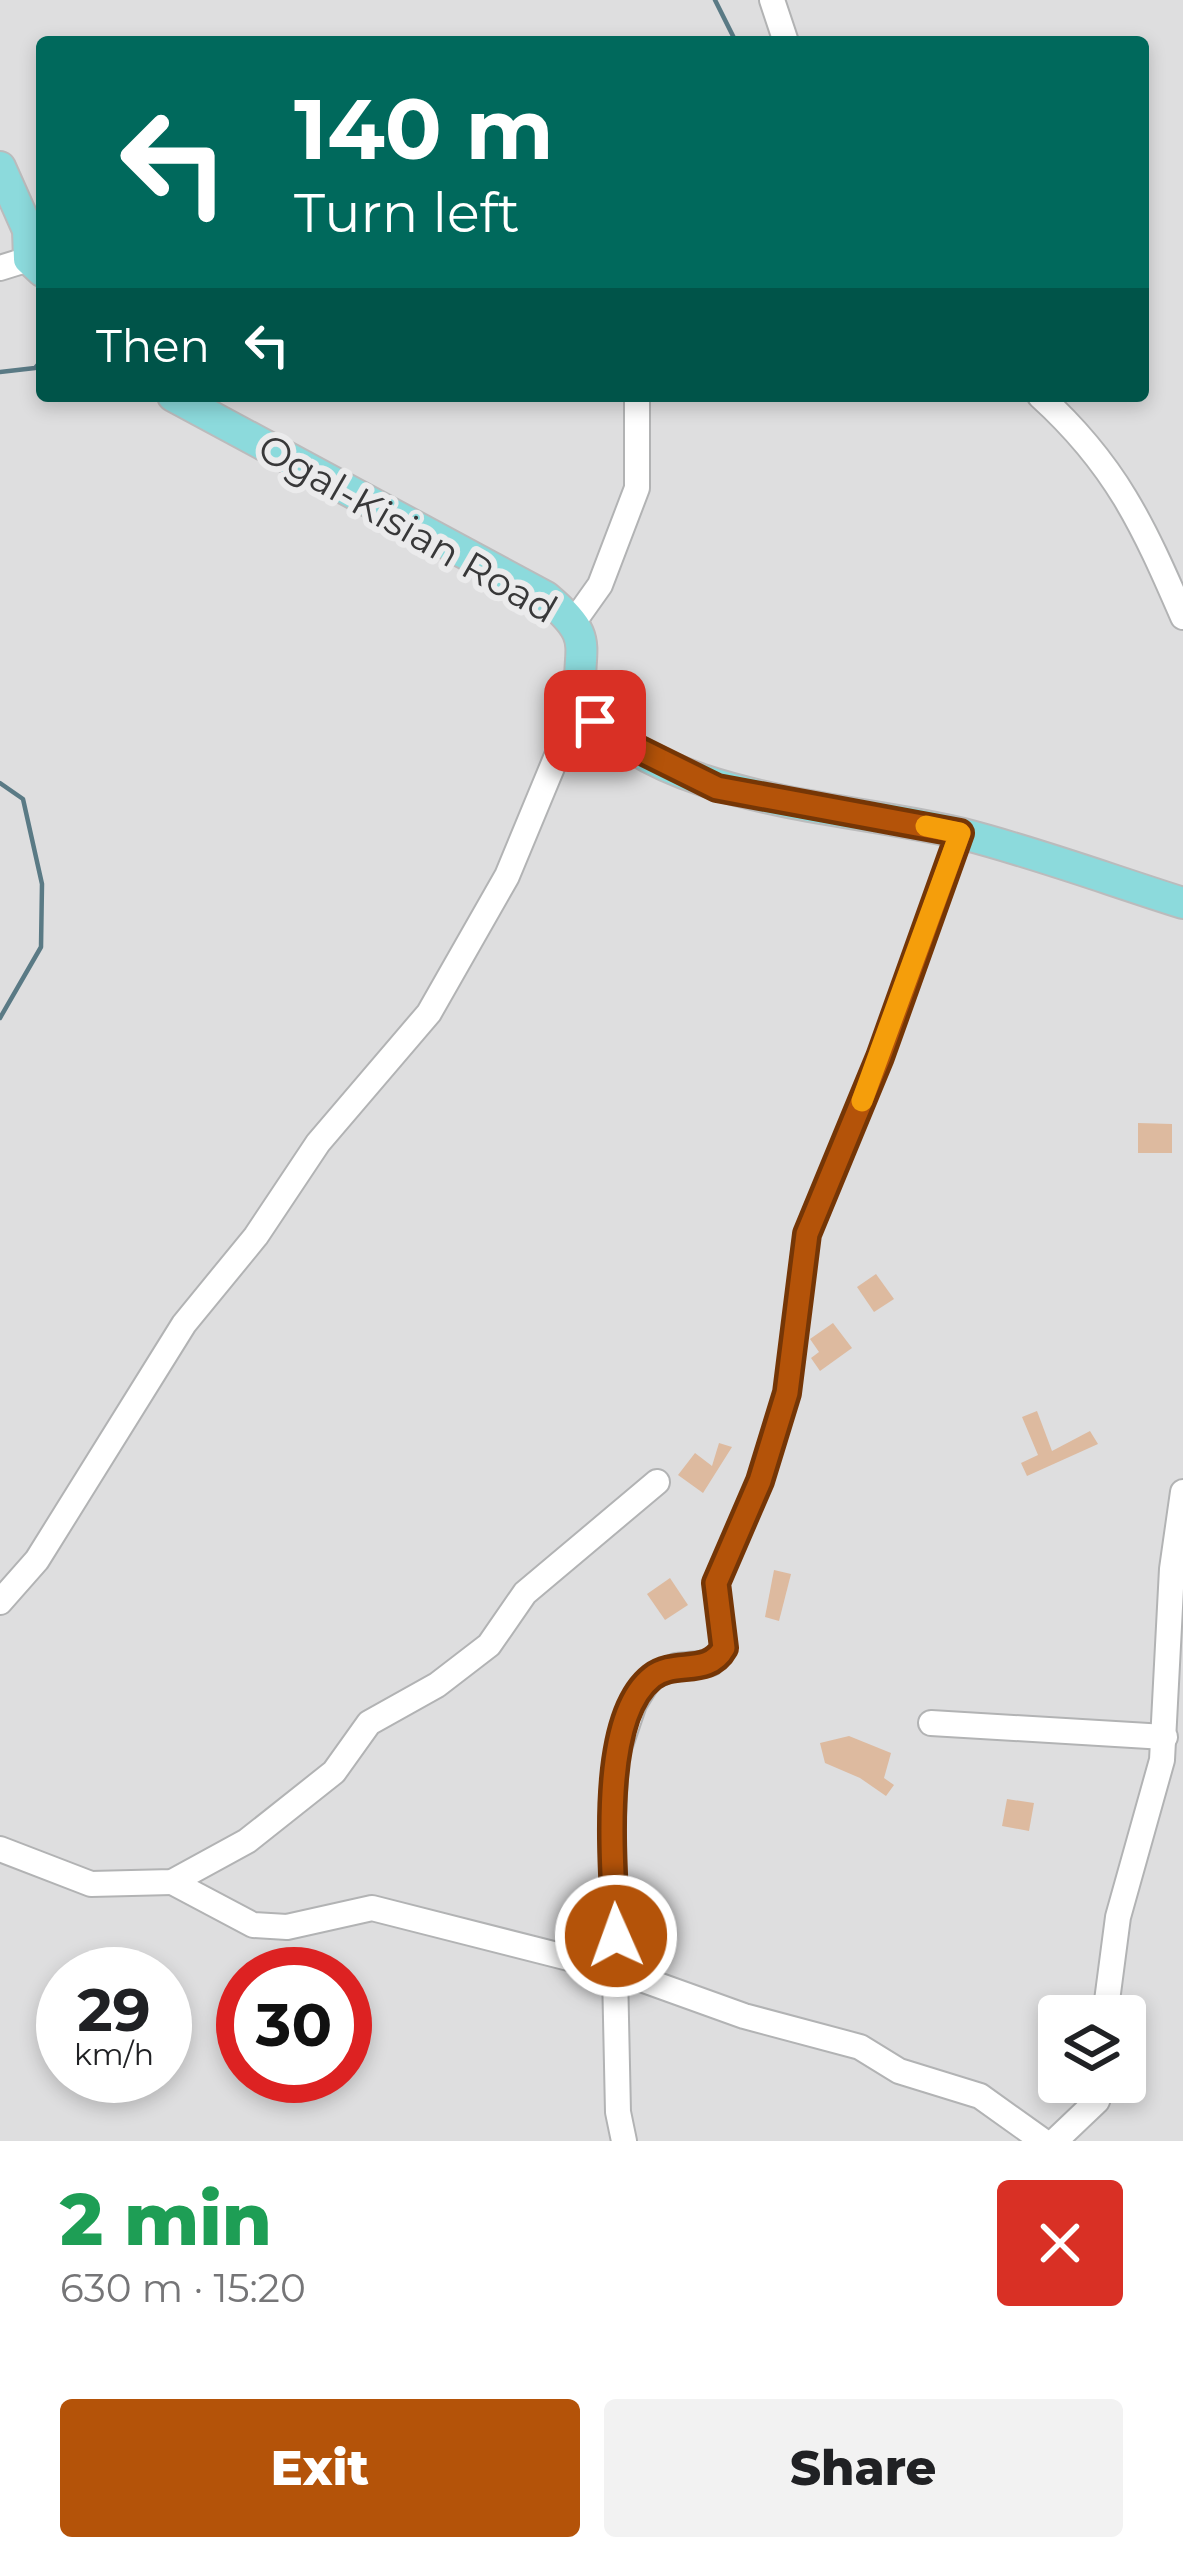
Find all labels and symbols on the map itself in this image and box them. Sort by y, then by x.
street label: Ogal-Kisian Road [250,423,566,633]
pin [544,670,646,772]
position arrow [553,1873,679,1999]
speed limit sign: 30 [216,1947,372,2103]

